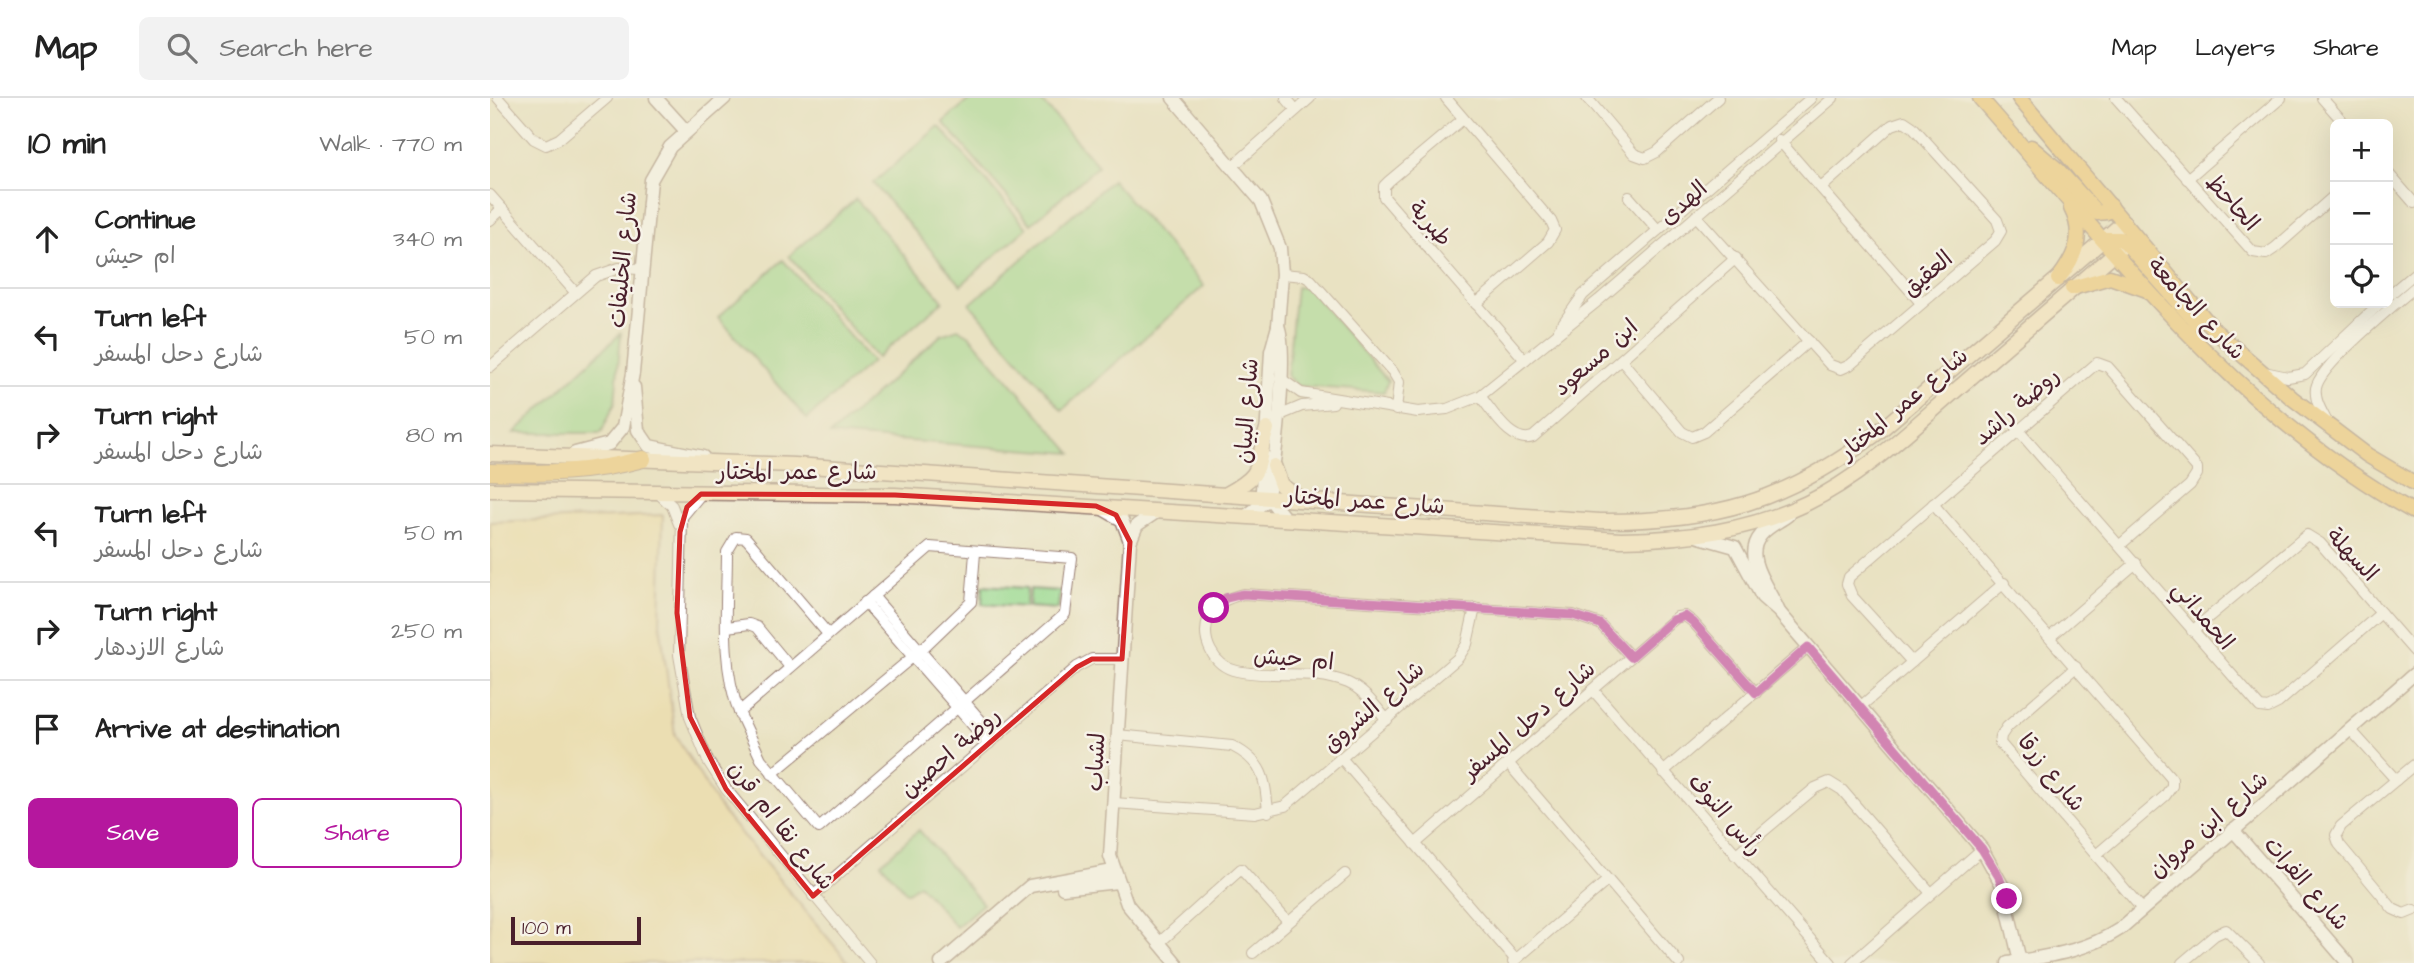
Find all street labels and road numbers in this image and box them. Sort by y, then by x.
street label: الجاحظ [2198,167,2267,238]
street label: الهدى [1653,173,1715,233]
street label: شارع الخليفات [601,191,645,330]
street label: طبرية [1401,194,1459,254]
street label: العقيق [1895,243,1960,304]
street label: شارع الجامعة [2140,250,2252,367]
street label: ابن مسعود [1546,312,1645,404]
street label: شارع عمر المختار [1831,340,1975,469]
street label: شارع البيان [1227,357,1267,465]
street label: روضة راشد [1966,360,2067,453]
street label: شارع عمر المختار [715,456,877,488]
street label: شارع عمر المختار [1282,479,1446,523]
street label: السهلة [2319,521,2386,589]
street label: الحمداني [2162,574,2242,660]
street label: ام حيش [1252,640,1336,679]
street label: شارع الشروق [1316,653,1432,760]
street label: شارع دحل المسفر [1453,654,1603,789]
street label: روضة احصين [894,700,1008,805]
street label: شارع زرقا [2010,727,2093,819]
street label: لشباب [1078,732,1114,792]
street label: شارع نقا ام قرن [720,754,842,898]
street label: شارع ابن مروان [2142,764,2275,886]
street label: رأس النوف [1680,767,1770,863]
street label: شارع الفرات [2256,830,2356,938]

